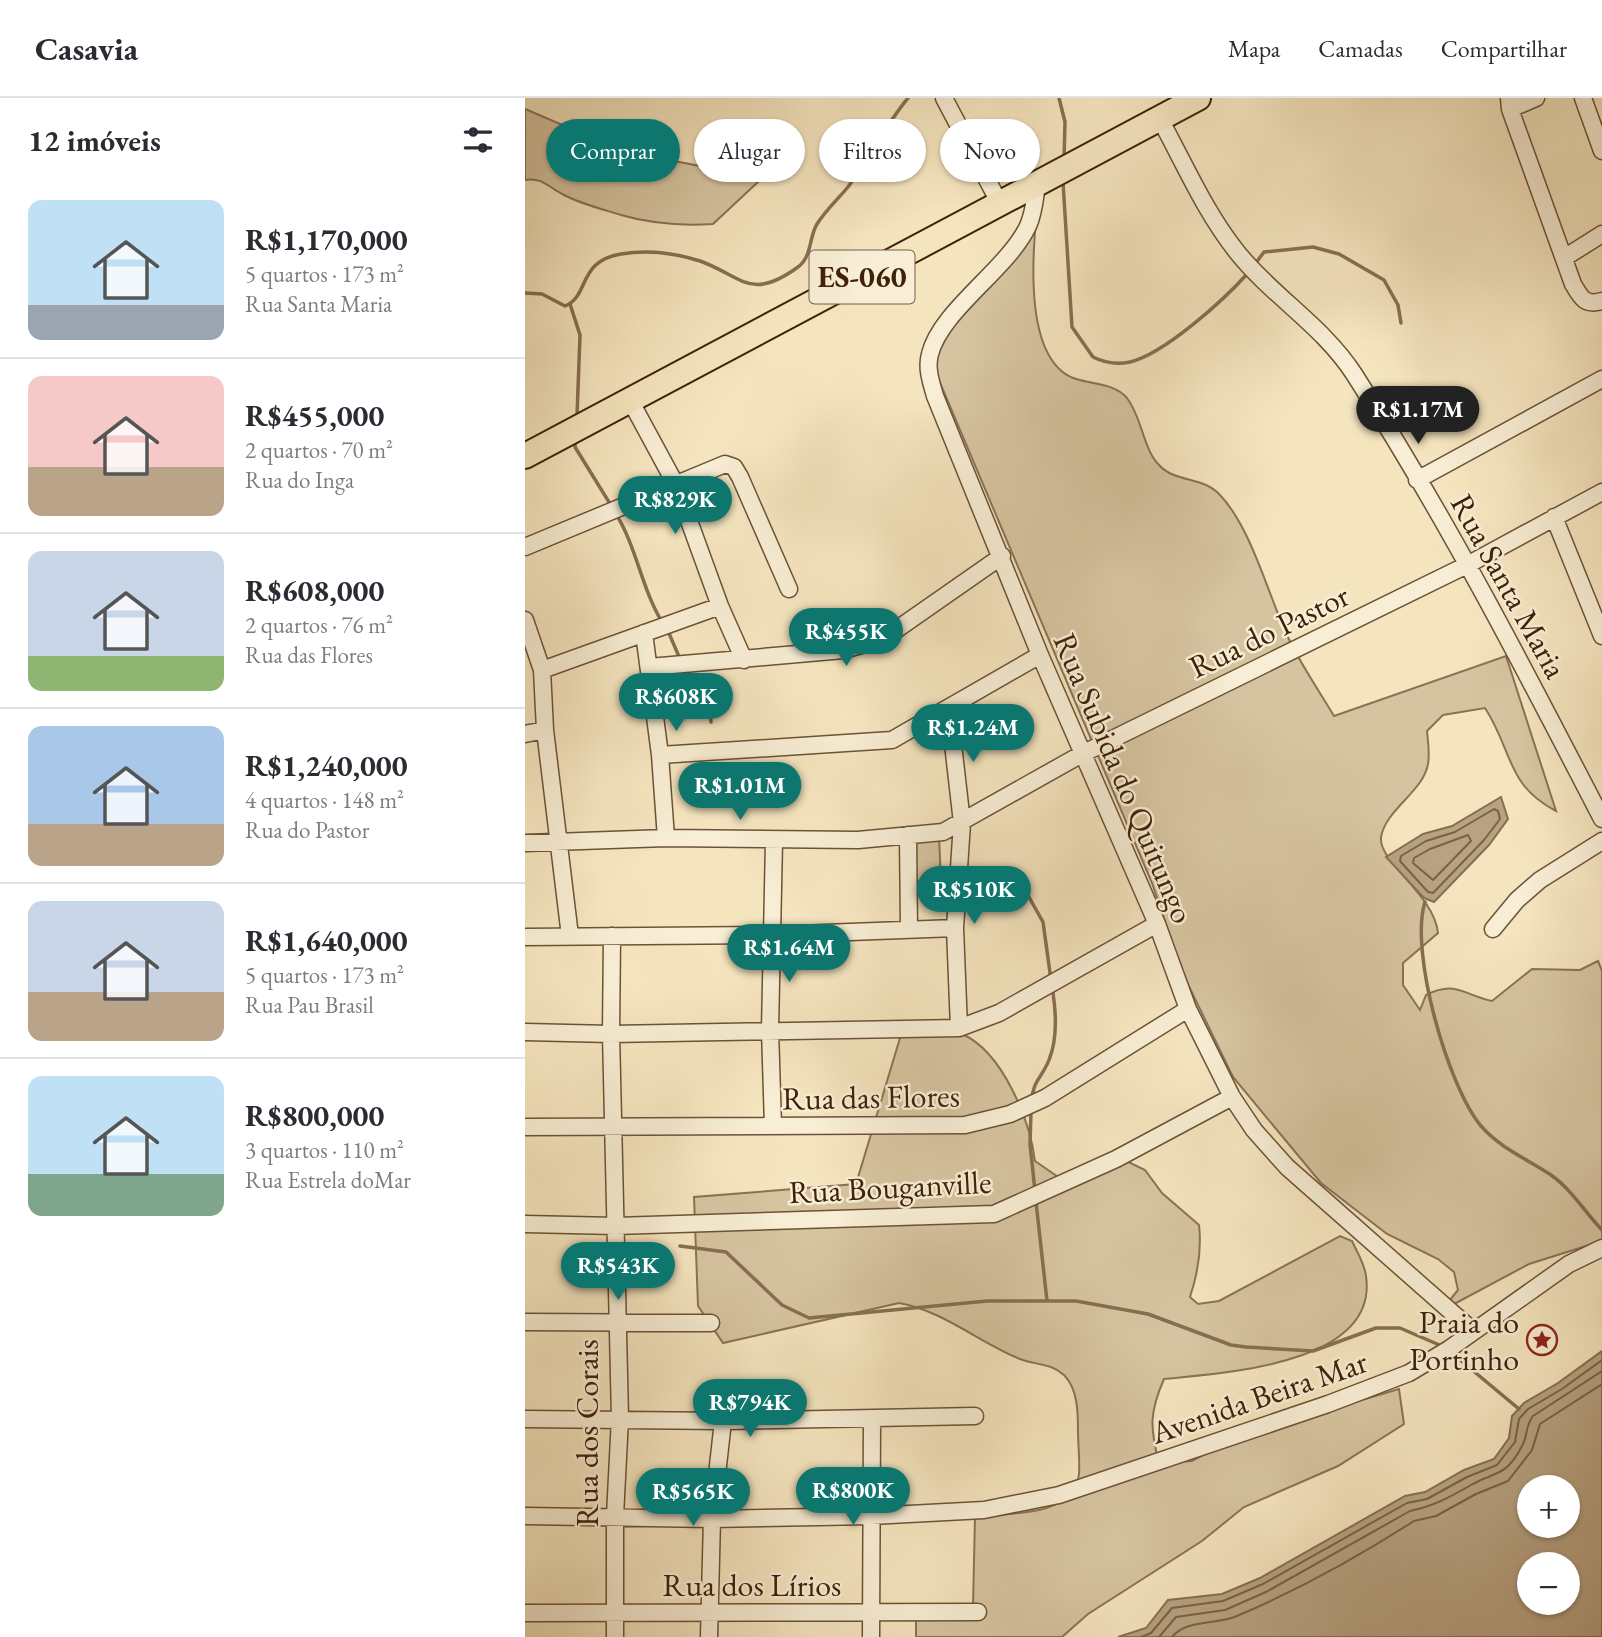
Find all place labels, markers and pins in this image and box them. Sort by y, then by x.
pin: R$1.17M [1353,386,1483,446]
pin: R$829K [618,476,732,536]
pin: R$455K [789,608,903,668]
pin: R$608K [619,674,733,733]
pin: R$1.24M [908,704,1038,764]
pin: R$1.01M [675,762,805,822]
pin: R$510K [917,866,1031,926]
pin: R$1.64M [724,924,854,984]
pin: R$543K [561,1242,675,1302]
place label: Praia do Portinho [1409,1301,1519,1380]
place icon: Praia do Portinho [1525,1323,1559,1357]
pin: R$794K [693,1380,807,1439]
pin: R$565K [636,1468,750,1528]
pin: R$800K [796,1468,910,1527]

